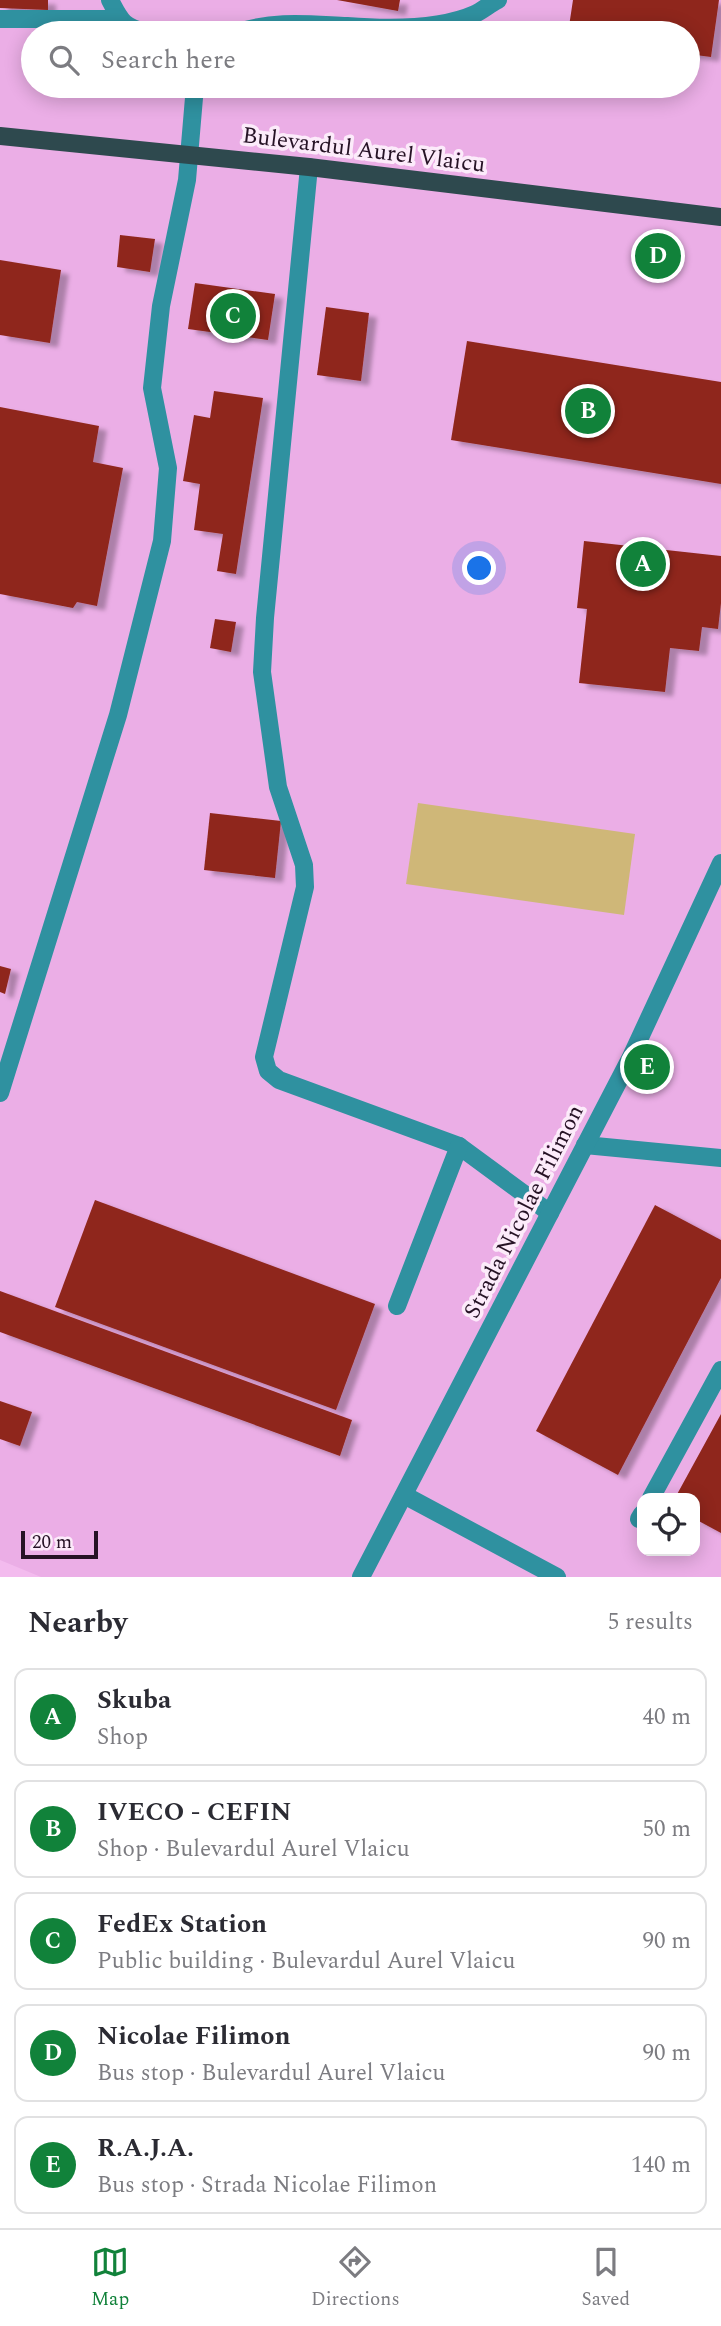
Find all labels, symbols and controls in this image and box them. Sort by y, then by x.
search box [21,21,700,98]
text: Search here [101,40,236,80]
icon: search [45,41,83,79]
street label: Bulevardul Aurel Vlaicu [240,118,487,183]
pin: D [635,230,681,282]
pin: C [210,290,256,342]
pin: B [565,385,611,437]
pin: A [620,538,666,590]
your location [462,551,496,585]
pin: E [624,1041,670,1093]
street label: Strada Nicolae Filimon [455,1099,593,1325]
map controls [637,1493,700,1556]
button: locate [637,1493,700,1556]
scale bar [21,1528,98,1560]
text: 20 m [32,1528,72,1557]
text: Nearby [28,1600,127,1646]
text: 5 results [608,1605,693,1640]
text: Skuba [97,1680,171,1720]
text: A [44,1700,62,1735]
text: 40 m [642,1700,691,1735]
text: Shop [97,1720,148,1755]
text: IVECO - CEFIN [97,1792,291,1832]
text: B [45,1812,61,1847]
text: 50 m [642,1812,691,1847]
text: Shop · Bulevardul Aurel Vlaicu [97,1832,410,1867]
text: FedEx Station [97,1904,267,1944]
text: C [45,1924,61,1959]
text: 90 m [642,1924,691,1959]
text: Public building · Bulevardul Aurel Vlaicu [97,1944,515,1979]
text: Nicolae Filimon [97,2016,291,2056]
text: D [44,2036,62,2071]
text: 90 m [642,2036,691,2071]
text: Bus stop · Bulevardul Aurel Vlaicu [97,2056,446,2091]
text: R.A.J.A. [97,2128,194,2168]
text: E [45,2148,61,2183]
text: 140 m [631,2148,691,2183]
text: Bus stop · Strada Nicolae Filimon [97,2168,437,2203]
tab: Map [91,2243,129,2314]
tab: Directions [311,2243,400,2314]
tab: Saved [581,2243,630,2314]

